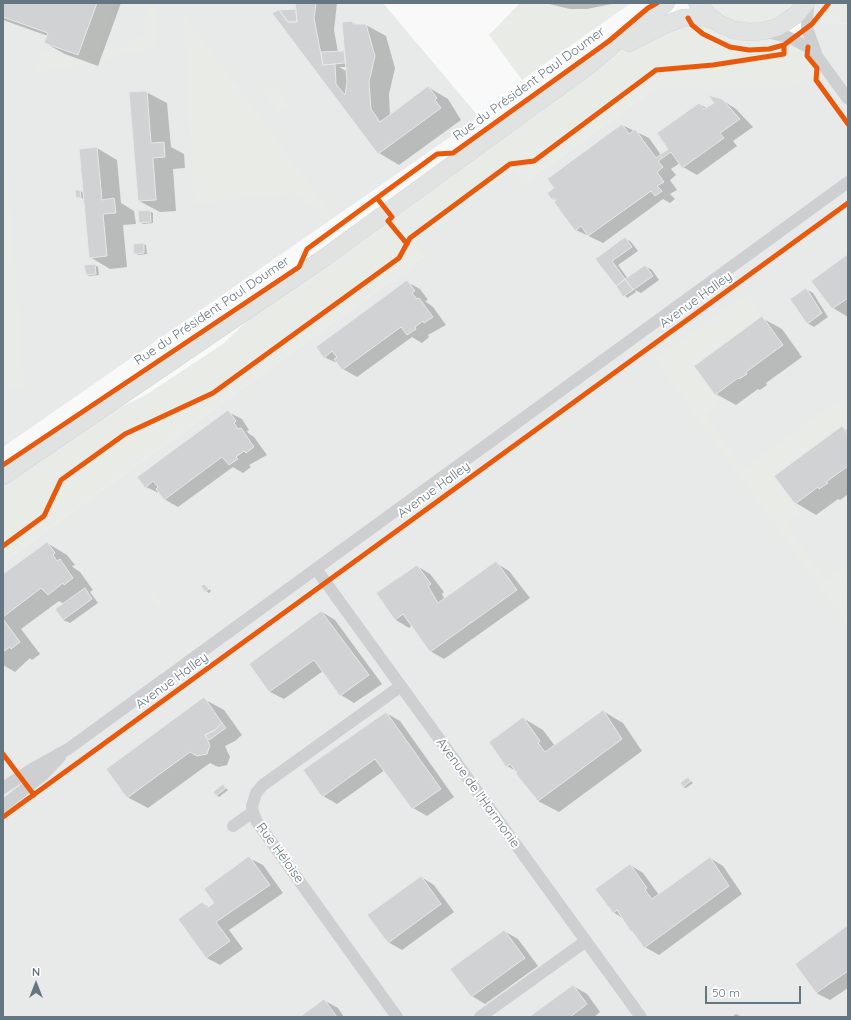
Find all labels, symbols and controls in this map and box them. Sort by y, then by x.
street label: Rue du Président Paul Doumer [450,24,608,144]
street label: Rue du Président Paul Doumer [132,253,292,369]
street label: Avenue Halley [657,268,735,332]
street label: Avenue Halley [395,458,473,522]
street label: Avenue Halley [133,649,211,713]
street label: Avenue de l'Harmonie [433,735,523,851]
street label: Rue Héloise [253,820,307,886]
north arrow [16,964,56,1004]
text: N [32,965,40,979]
scale bar [707,978,803,1004]
text: 50 m [712,985,740,1000]

